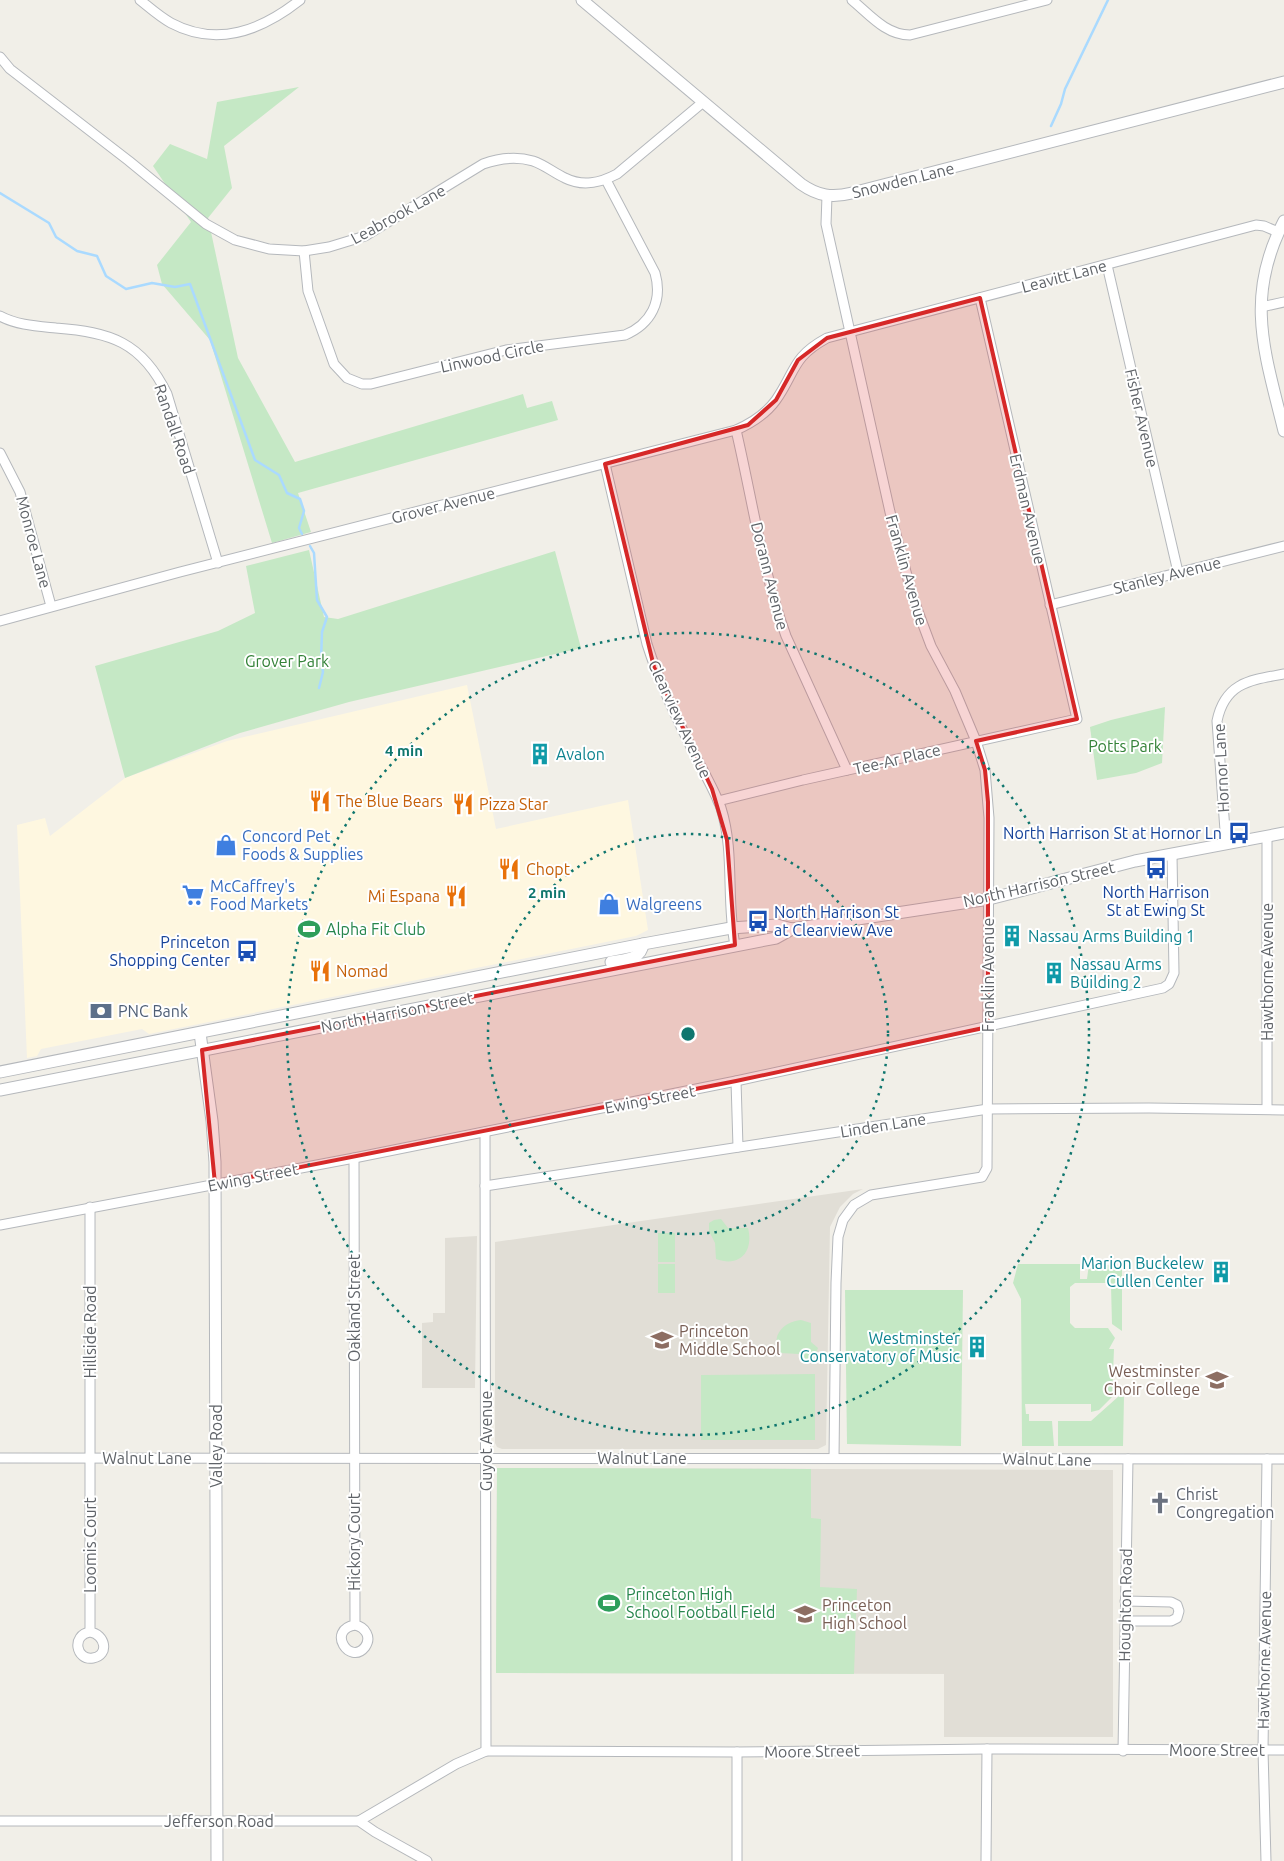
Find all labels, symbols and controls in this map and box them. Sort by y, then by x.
street label: Snowden Lane [850,159,956,201]
street label: Leabrook Lane [348,181,448,247]
street label: Leavitt Lane [1019,256,1109,296]
street label: Linwood Circle [439,336,545,376]
street label: Fisher Avenue [1122,367,1162,469]
street label: Randall Road [151,382,199,476]
street label: Erdman Avenue [1007,452,1049,566]
street label: Grover Avenue [389,483,497,527]
street label: Monroe Lane [13,494,55,590]
street label: Franklin Avenue [883,513,931,627]
street label: Dorann Avenue [748,520,792,632]
street label: Stanley Avenue [1111,553,1223,597]
park label: Grover Park [245,652,329,670]
street label: Clearview Avenue [645,657,715,781]
street label: Hornor Lane [1210,723,1232,813]
park label: Potts Park [1088,737,1162,755]
street label: Tee-Ar Place [852,740,942,778]
building icon: Avalon [527,741,553,767]
text: 4 min [385,742,423,759]
place label: Avalon [556,745,605,763]
restaurant icon: The Blue Bears [307,788,333,814]
restaurant icon: Pizza Star [450,791,476,817]
place label: The Blue Bears [336,792,443,810]
place label: Pizza Star [479,795,548,813]
bus stop icon: North Harrison St at Hornor Ln [1226,820,1252,846]
place label: North Harrison St at Hornor Ln [1003,824,1222,842]
place label: Concord Pet Foods & Supplies [242,827,363,863]
shop icon: Concord Pet Foods & Supplies [213,832,239,858]
bus stop icon: North Harrison St at Ewing St [1143,855,1169,881]
restaurant icon: Chopt [496,856,522,882]
street label: North Harrison Street [961,858,1117,910]
place label: Chopt [526,860,571,878]
place label: McCaffrey's Food Markets [210,877,308,913]
supermarket icon: McCaffrey's Food Markets [180,882,206,908]
restaurant icon: Mi Espana [443,883,469,909]
place label: North Harrison St at Ewing St [1103,883,1209,919]
text: 2 min [528,884,566,901]
place label: Mi Espana [368,887,440,905]
shop icon: Walgreens [596,891,622,917]
place label: Walgreens [626,895,702,913]
place label: North Harrison St at Clearview Ave [774,903,900,939]
street label: Hawthorne Avenue [1258,903,1276,1041]
bus stop icon: North Harrison St at Clearview Ave [745,908,771,934]
sports icon: Alpha Fit Club [296,916,322,942]
street label: Franklin Avenue [979,918,997,1032]
place label: Alpha Fit Club [326,920,426,938]
building icon: Nassau Arms Building 1 [999,923,1025,949]
place label: Nassau Arms Building 1 [1028,927,1195,945]
place label: Princeton Shopping Center [110,933,230,969]
bus stop icon: Princeton Shopping Center [234,938,260,964]
place label: Nassau Arms Building 2 [1070,955,1162,991]
restaurant icon: Nomad [307,958,333,984]
building icon: Nassau Arms Building 2 [1041,960,1067,986]
place label: Nomad [336,962,388,980]
street label: North Harrison Street [319,988,476,1036]
bank icon: PNC Bank [88,998,114,1024]
place label: PNC Bank [118,1002,188,1020]
centre of rings [679,1025,697,1043]
street label: Ewing Street [603,1081,697,1117]
street label: Linden Lane [839,1109,927,1141]
street label: Ewing Street [206,1159,300,1195]
street label: Oakland Street [345,1253,363,1362]
place label: Marion Buckelew Cullen Center [1081,1254,1205,1290]
building icon: Marion Buckelew Cullen Center [1208,1259,1234,1285]
street label: Hillside Road [81,1286,99,1379]
place label: Princeton Middle School [679,1322,780,1358]
school or university icon: Princeton Middle School [649,1327,675,1353]
place label: Westminster Conservatory of Music [800,1329,961,1365]
building icon: Westminster Conservatory of Music [964,1334,990,1360]
place label: Westminster Choir College [1104,1362,1200,1398]
school or university icon: Westminster Choir College [1204,1367,1230,1393]
street label: Guyot Avenue [477,1391,495,1491]
street label: Valley Road [207,1404,225,1488]
street label: Walnut Lane [102,1449,192,1467]
street label: Walnut Lane [597,1449,687,1467]
street label: Walnut Lane [1002,1449,1092,1469]
place label: Christ Congregation [1176,1485,1274,1521]
church icon: Christ Congregation [1147,1490,1173,1516]
street label: Hickory Court [345,1492,363,1591]
street label: Loomis Court [81,1496,99,1593]
street label: Houghton Road [1115,1548,1135,1662]
place label: Princeton High School Football Field [626,1585,775,1621]
sports icon: Princeton High School Football Field [596,1590,622,1616]
street label: Hawthorne Avenue [1254,1591,1274,1729]
place label: Princeton High School [822,1596,907,1632]
school or university icon: Princeton High School [792,1601,818,1627]
street label: Moore Street [764,1741,861,1761]
street label: Moore Street [1169,1741,1266,1759]
street label: Jefferson Road [164,1812,274,1830]

